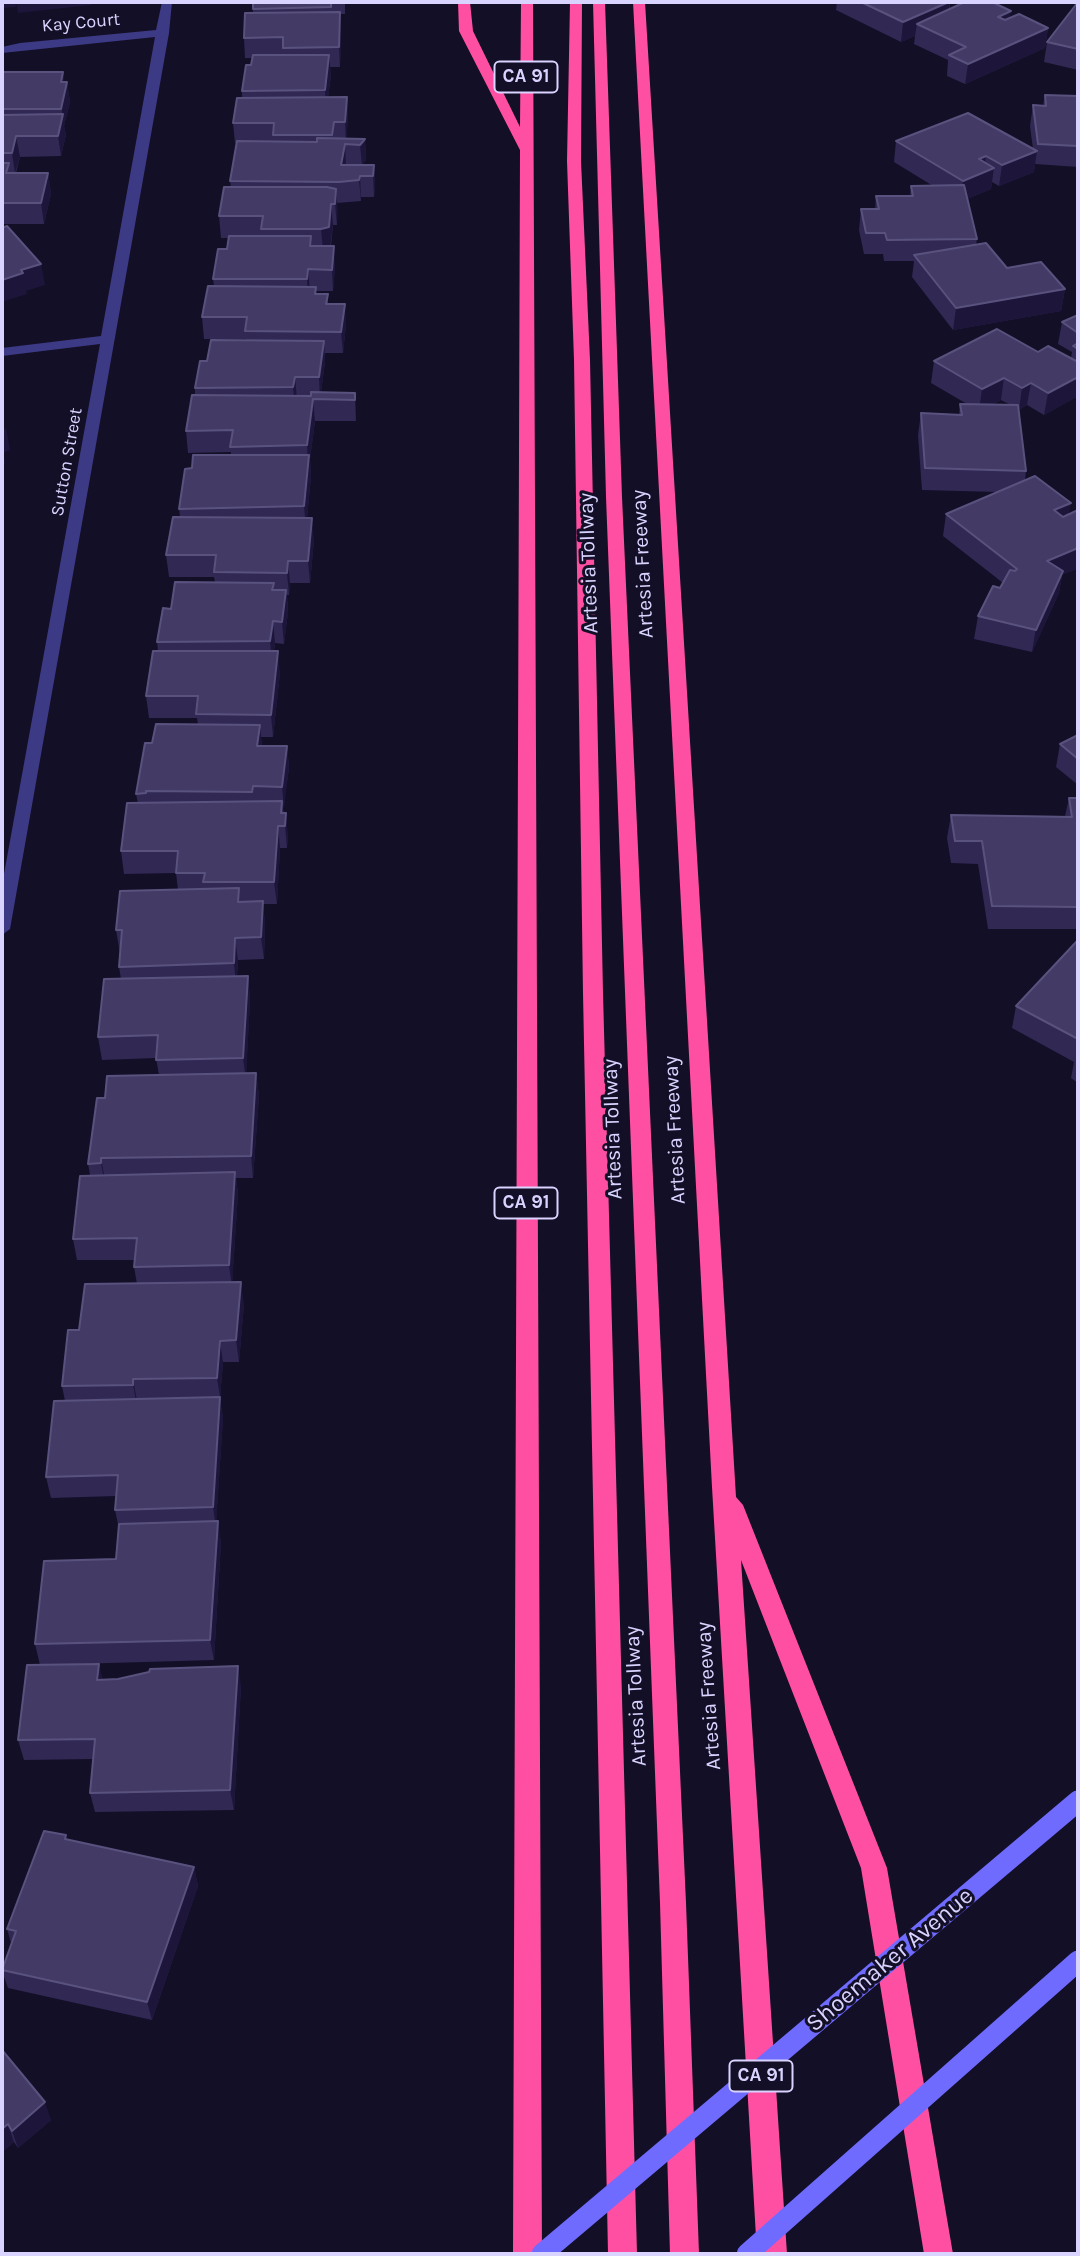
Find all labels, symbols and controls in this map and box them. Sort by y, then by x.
street label: Kay Court [41,9,121,37]
road number: CA 91 [494,61,558,92]
street label: Sutton Street [47,406,87,518]
street label: Artesia Freeway [627,489,659,639]
street label: Artesia Tollway [574,492,604,634]
street label: Artesia Freeway [659,1055,691,1205]
street label: Artesia Tollway [598,1058,628,1200]
road number: CA 91 [494,1188,558,1218]
street label: Artesia Freeway [691,1621,727,1771]
street label: Artesia Tollway [620,1625,652,1767]
street label: Shoemaker Avenue [801,1882,979,2038]
road number: CA 91 [730,2060,792,2092]

